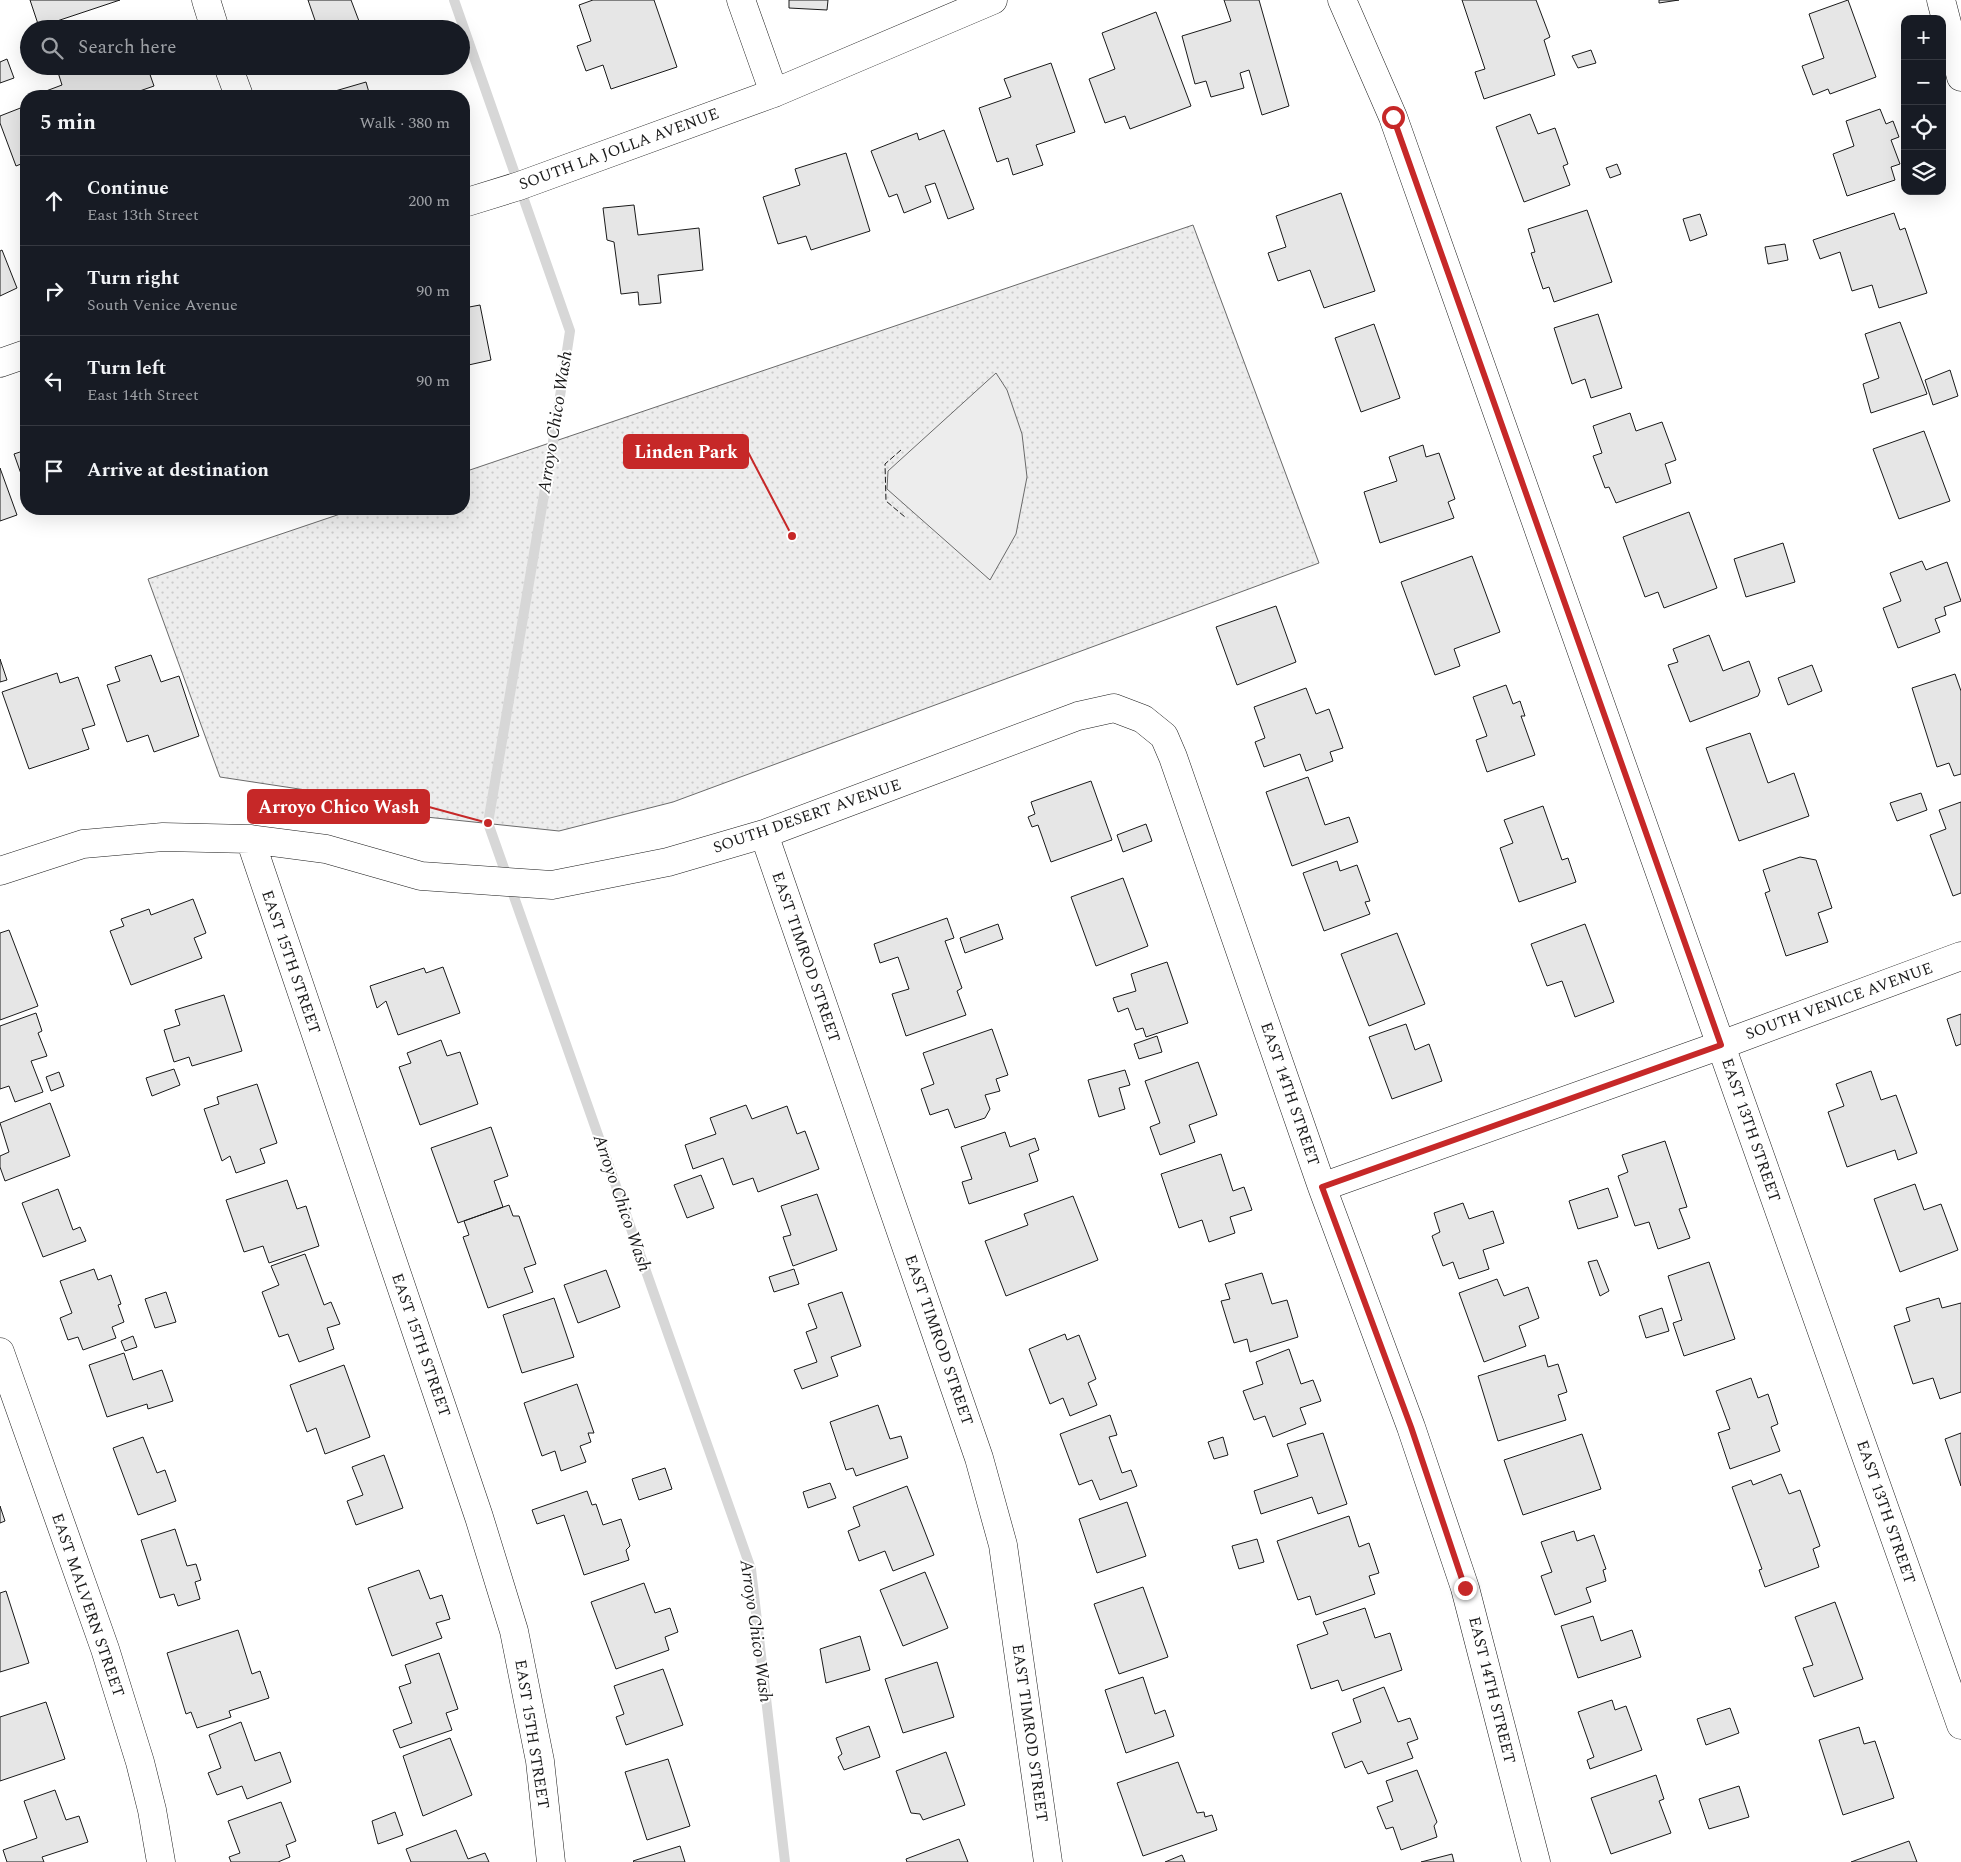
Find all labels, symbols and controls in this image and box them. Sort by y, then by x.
map controls [1901,15,1946,195]
button: + [1901,15,1946,60]
search box [20,20,470,75]
text: Search here [78,33,177,62]
icon: search [38,34,66,62]
button: − [1901,60,1946,105]
street label: SOUTH LA JOLLA AVENUE [516,102,722,196]
button: locate [1901,105,1946,150]
route start [1382,106,1405,129]
text: 5 min [40,107,96,139]
text: Walk · 380 m [359,111,450,135]
button: layers [1901,150,1946,195]
text: Continue [87,174,169,203]
icon: ahead [40,187,68,215]
text: 200 m [408,189,450,213]
text: East 13th Street [87,203,199,227]
text: Turn right [87,264,180,293]
icon: right [40,277,68,305]
text: 90 m [416,279,450,303]
text: South Venice Avenue [87,293,238,317]
water label: Arroyo Chico Wash [530,349,580,496]
text: Turn left [87,354,166,383]
icon: left [40,367,68,395]
text: 90 m [416,369,450,393]
text: East 14th Street [87,383,199,407]
callout: Linden Park [624,435,748,468]
text: Linden Park [634,439,738,466]
text: Arrive at destination [87,456,269,485]
icon: arrive [40,457,68,485]
street label: SOUTH DESERT AVENUE [710,772,904,860]
callout: Arroyo Chico Wash [248,790,429,823]
text: Arroyo Chico Wash [258,794,420,821]
street label: EAST TIMROD STREET [765,868,847,1046]
street label: EAST 15TH STREET [255,887,327,1037]
street label: SOUTH VENICE AVENUE [1742,956,1936,1046]
street label: EAST 14TH STREET [1254,1019,1326,1169]
street label: EAST 13TH STREET [1715,1055,1787,1205]
water label: Arroyo Chico Wash [586,1130,658,1275]
street label: EAST TIMROD STREET [898,1251,980,1429]
street label: EAST 15TH STREET [385,1270,457,1420]
street label: EAST 13TH STREET [1850,1437,1922,1587]
street label: EAST MALVERN STREET [45,1510,131,1701]
water label: Arroyo Chico Wash [732,1557,779,1704]
route end [1454,1577,1477,1600]
street label: EAST 14TH STREET [1462,1614,1522,1766]
street label: EAST TIMROD STREET [1006,1642,1054,1824]
street label: EAST 15TH STREET [508,1658,556,1811]

